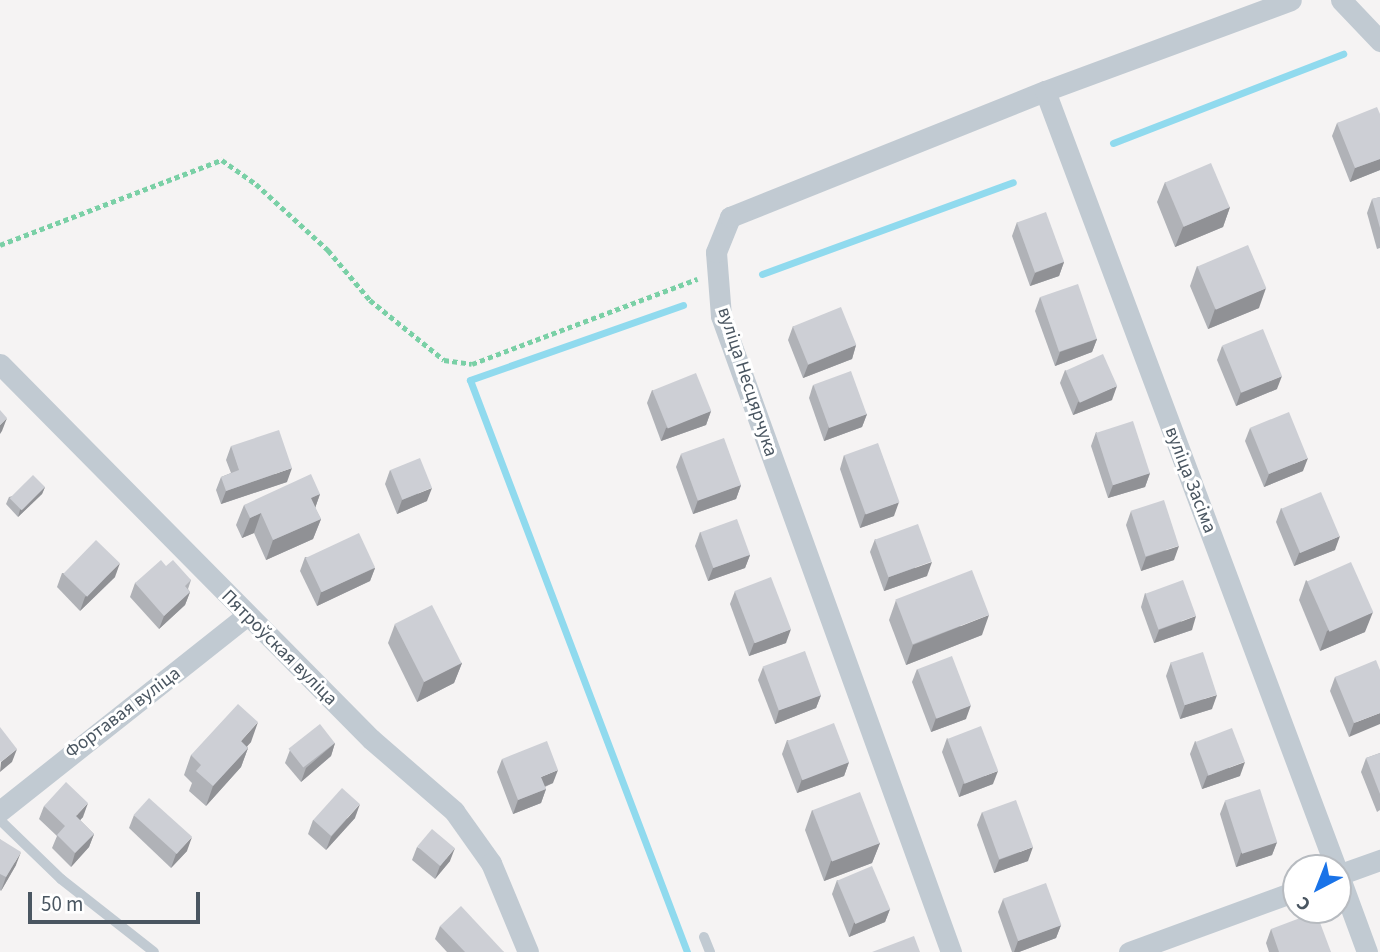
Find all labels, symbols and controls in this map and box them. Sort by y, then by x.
street label: вуліца Несцярчука [712,304,782,460]
street label: вуліца Засіма [1159,424,1221,536]
street label: Пятроўская вуліца [216,585,342,711]
street label: Фортавая вуліца [61,662,185,764]
north arrow [1282,854,1352,924]
scale bar [32,878,203,922]
text: 50 m [41,889,83,919]
text: С [1291,890,1317,917]

